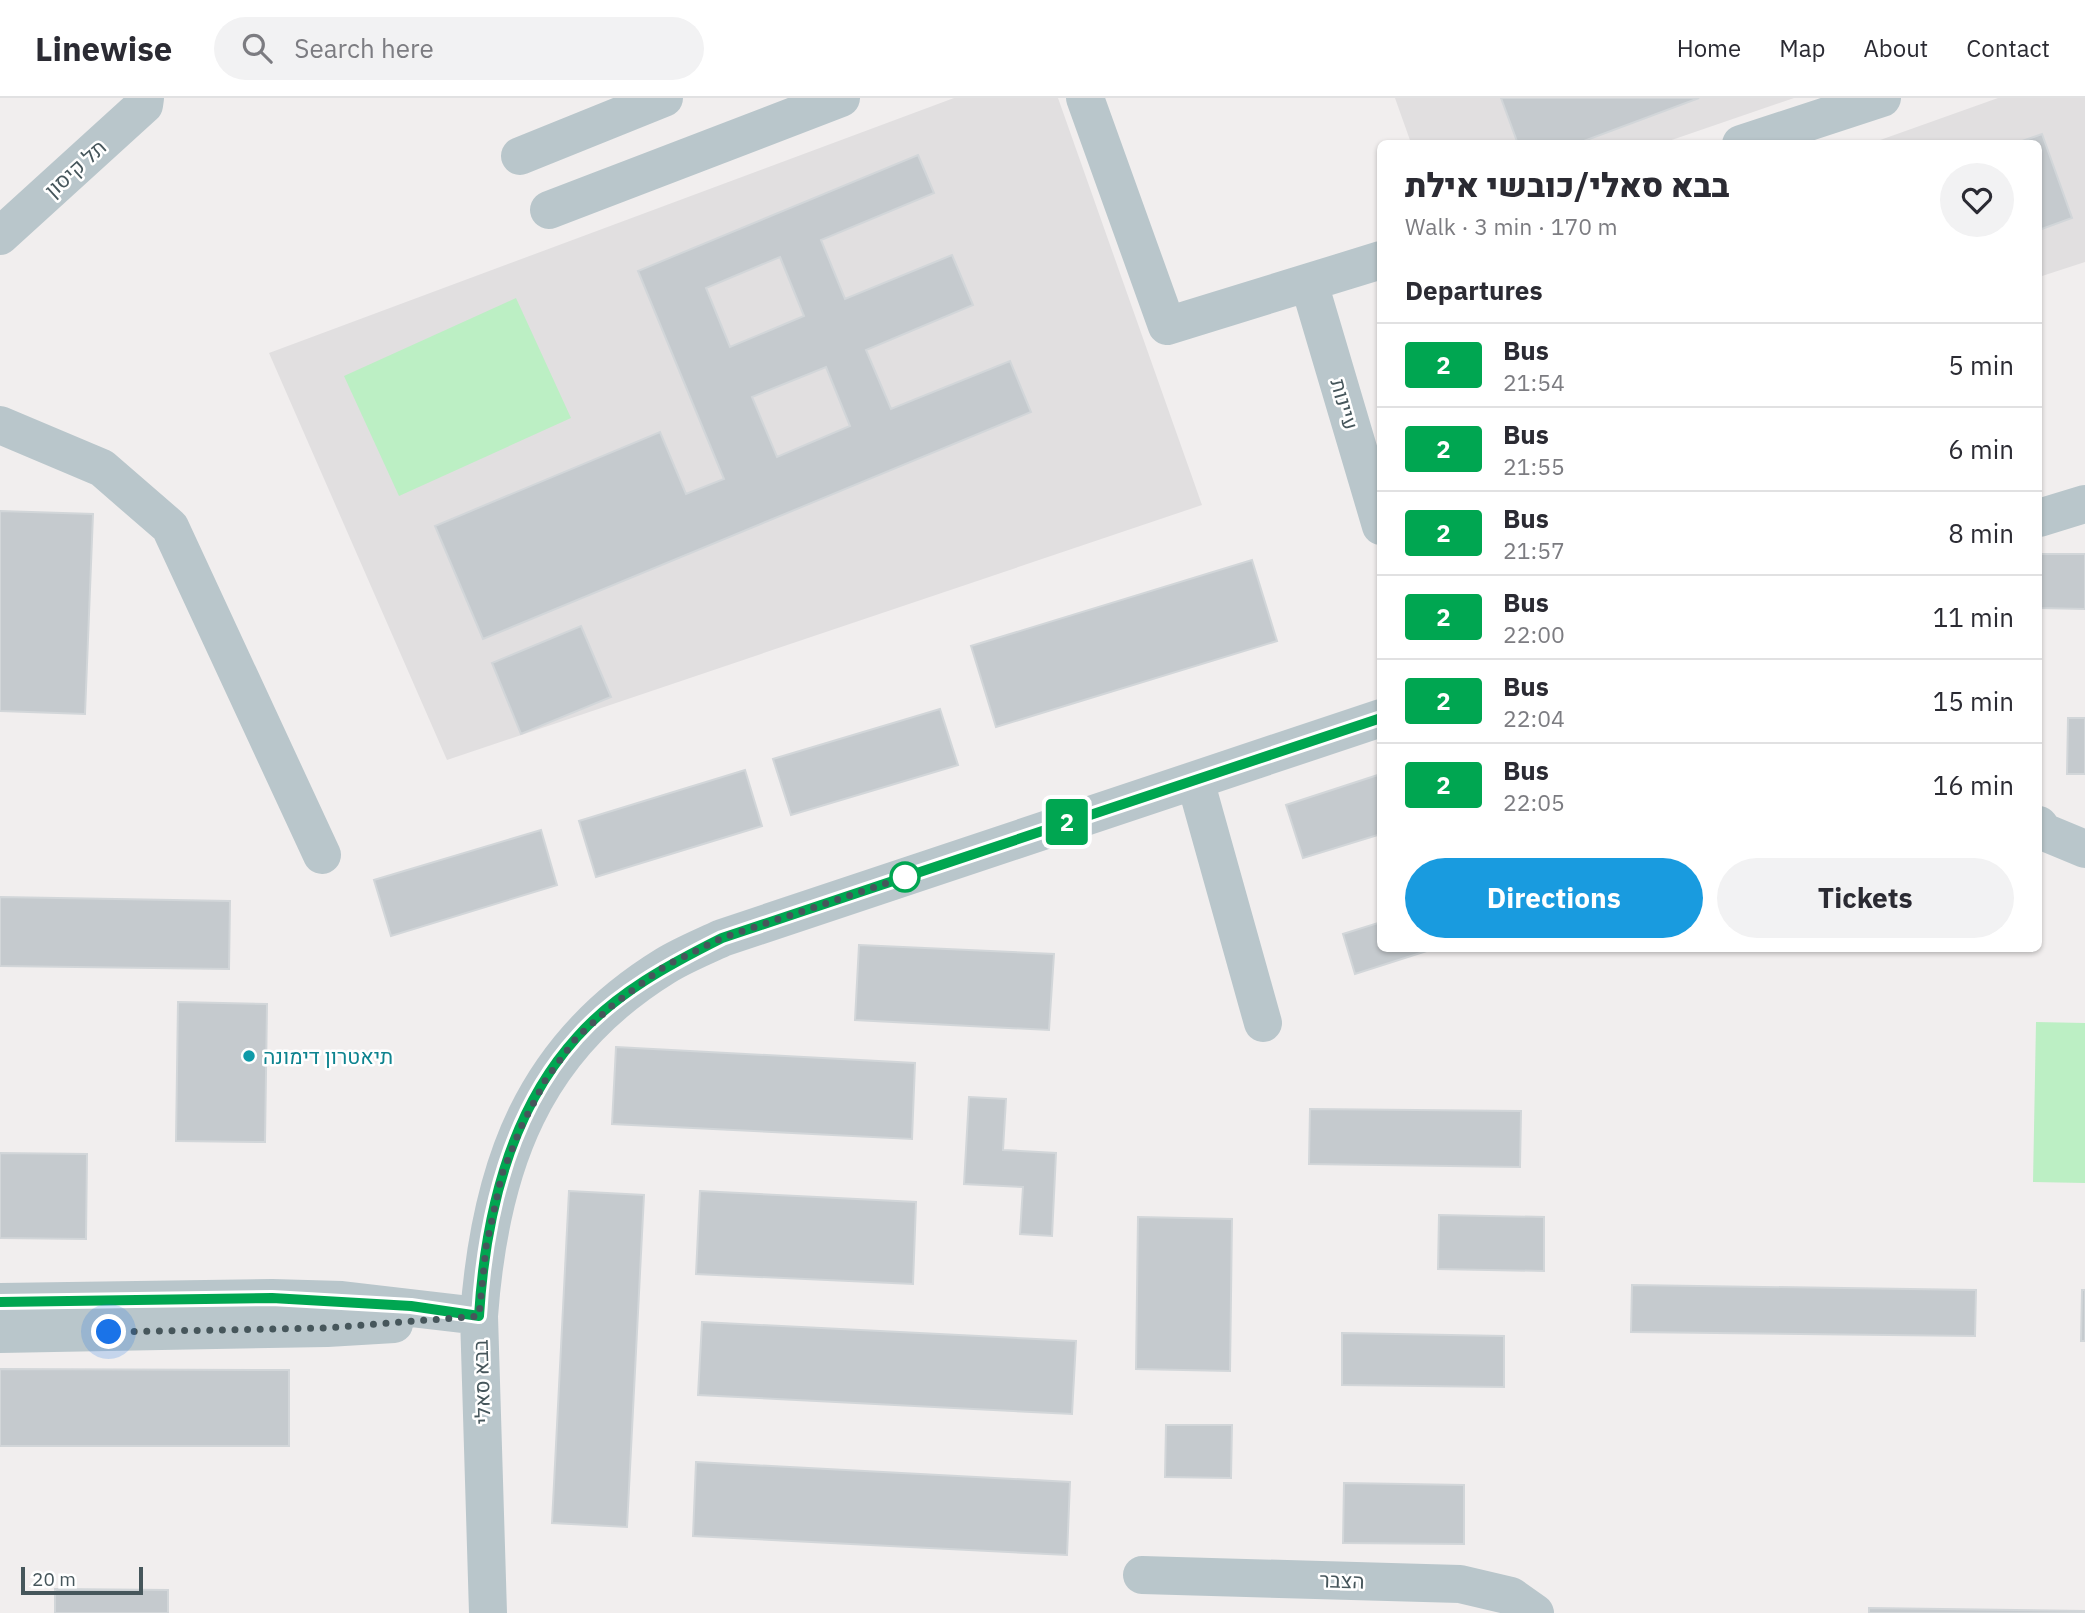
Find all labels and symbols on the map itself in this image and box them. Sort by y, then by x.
street label: תל קיסון [38,133,112,203]
street label: עיינות [1324,375,1366,433]
line badge: 2 [1044,799,1090,845]
unlabelled marker [890,862,920,892]
place label: תיאטרון דימונה [263,1042,393,1070]
marker: תיאטרון דימונה [241,1048,257,1064]
your location [91,1314,126,1349]
street label: בבא סאלי [466,1339,496,1425]
scale bar [21,1564,144,1596]
street label: הצבר [1319,1565,1365,1595]

